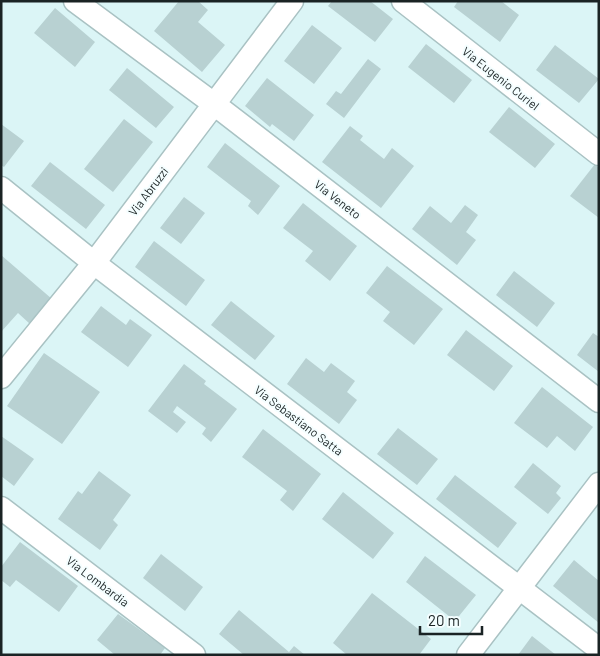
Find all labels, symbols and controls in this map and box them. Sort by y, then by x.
street label: Via Eugenio Curiel [460,44,542,112]
street label: Via Abruzzi [125,164,171,218]
street label: Via Veneto [312,177,364,221]
street label: Via Sebastiano Satta [252,382,346,458]
street label: Via Lombardia [64,553,132,609]
scale bar [420,604,482,636]
text: 20 m [428,611,460,629]

